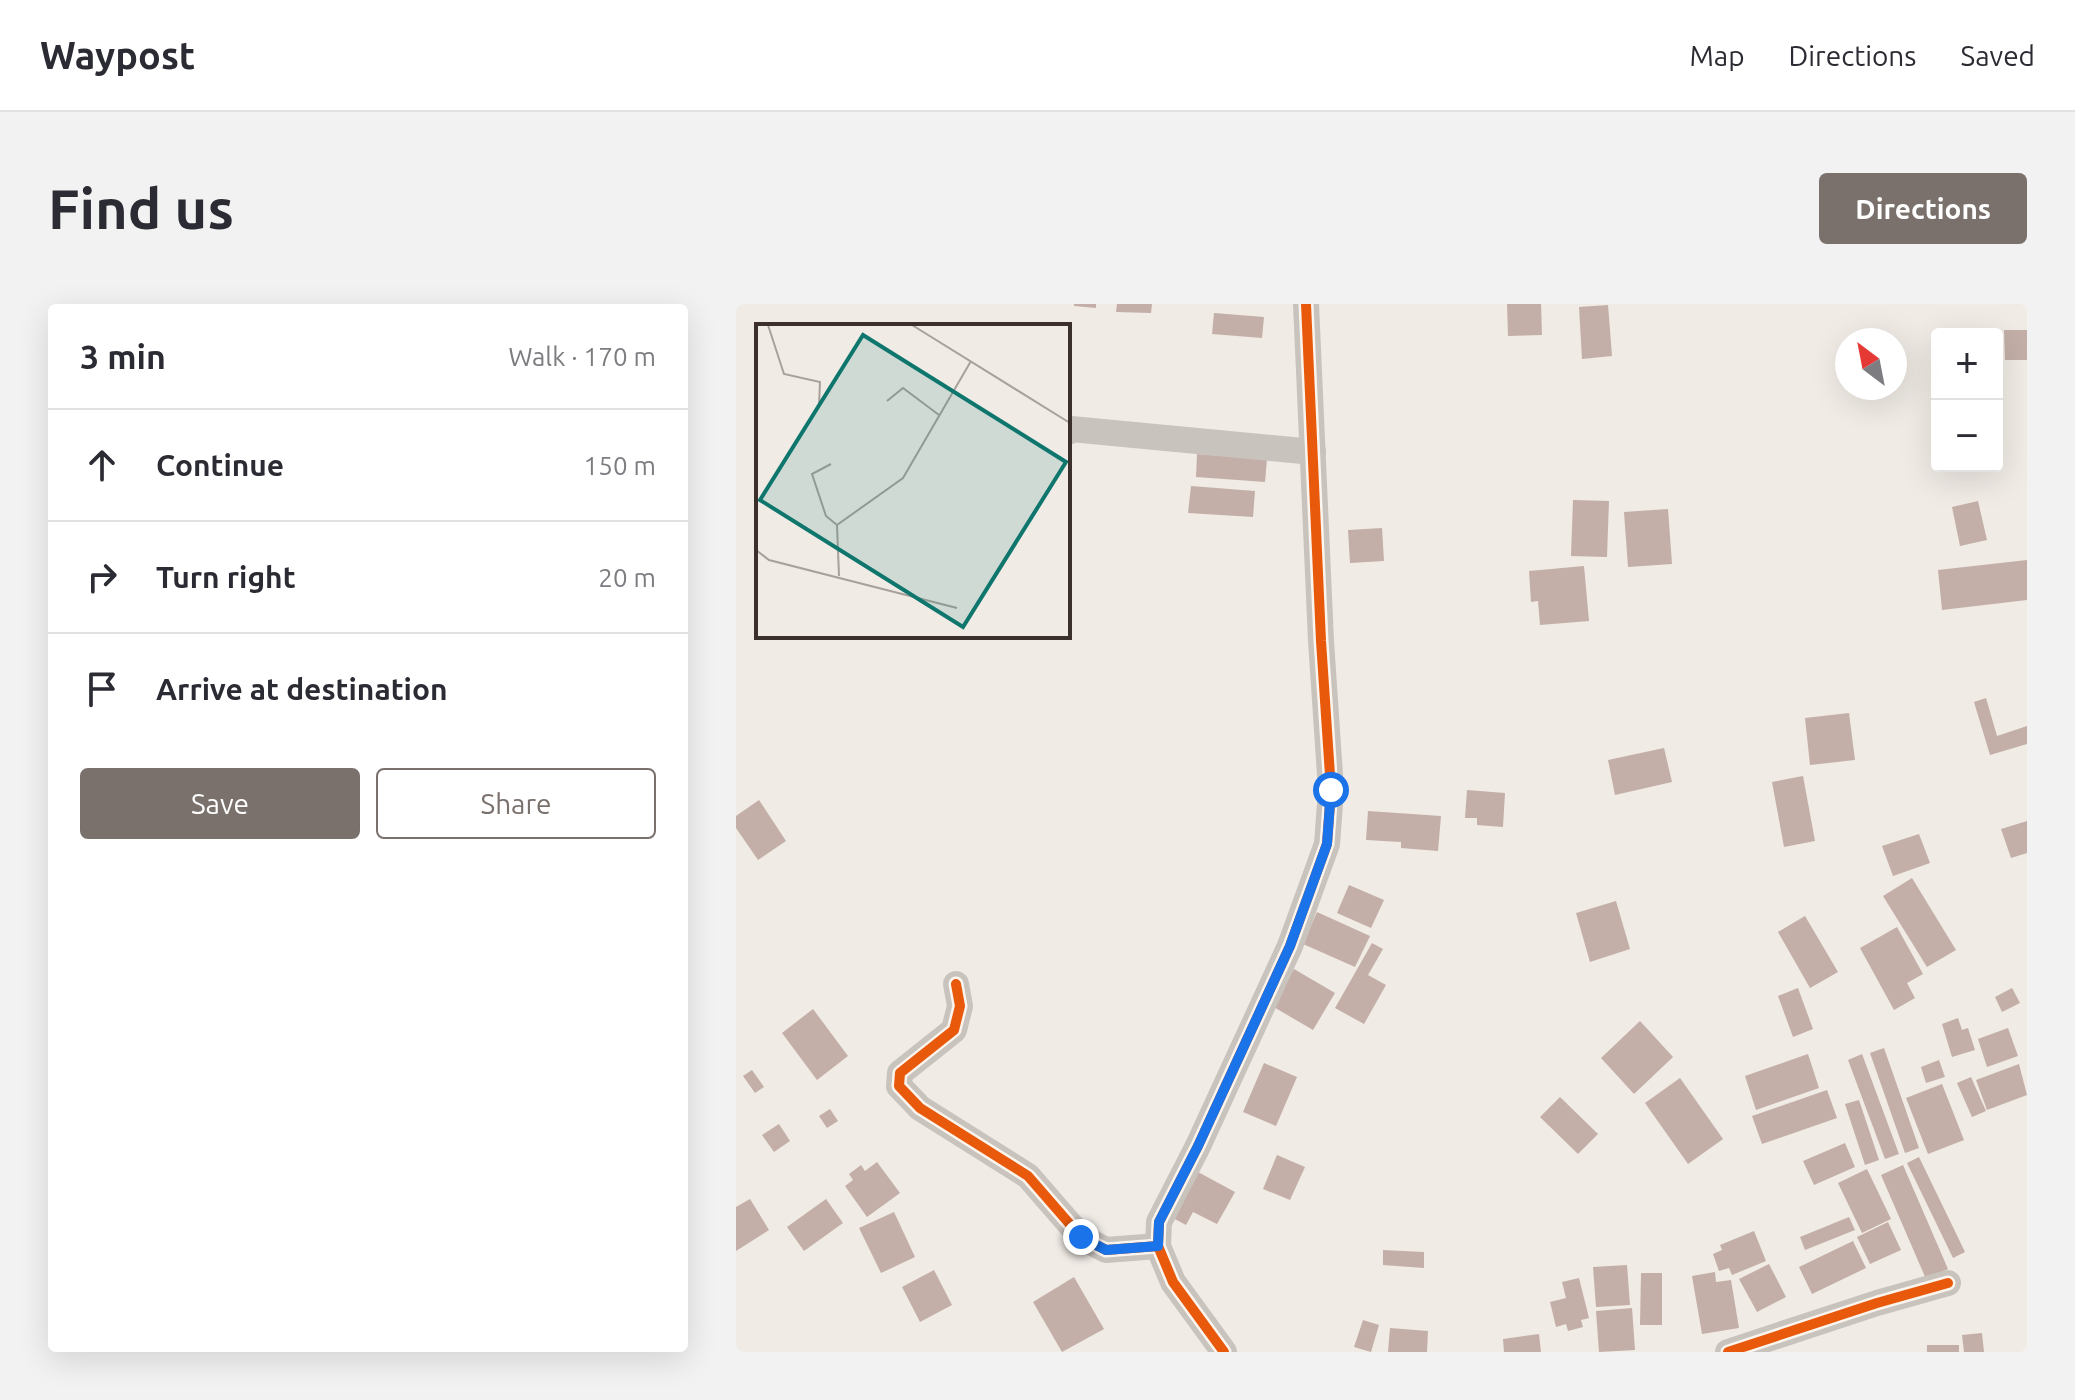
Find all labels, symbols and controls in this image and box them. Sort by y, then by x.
text: Waypost [40,34,195,76]
text: Map [1689,40,1745,71]
text: Directions [1789,40,1916,71]
text: Saved [1960,40,2035,71]
button: Directions [1819,173,2027,244]
text: Find us [48,177,234,240]
inset map [756,324,1070,638]
north arrow [1835,328,1907,400]
map controls [1931,328,2003,472]
button: + [1931,328,2003,400]
text: 3 min [80,337,166,375]
text: Walk · 170 m [508,342,656,371]
button: − [1931,400,2003,472]
icon: ahead [80,443,124,487]
text: Continue [156,448,284,482]
text: 150 m [584,451,656,480]
icon: right [80,555,124,599]
text: Turn right [156,560,296,594]
text: 20 m [598,563,656,592]
icon: arrive [80,667,124,711]
text: Arrive at destination [156,672,448,706]
button: Save [80,768,360,839]
button: Share [376,768,656,839]
route start [1313,772,1349,808]
route end [1063,1219,1099,1255]

